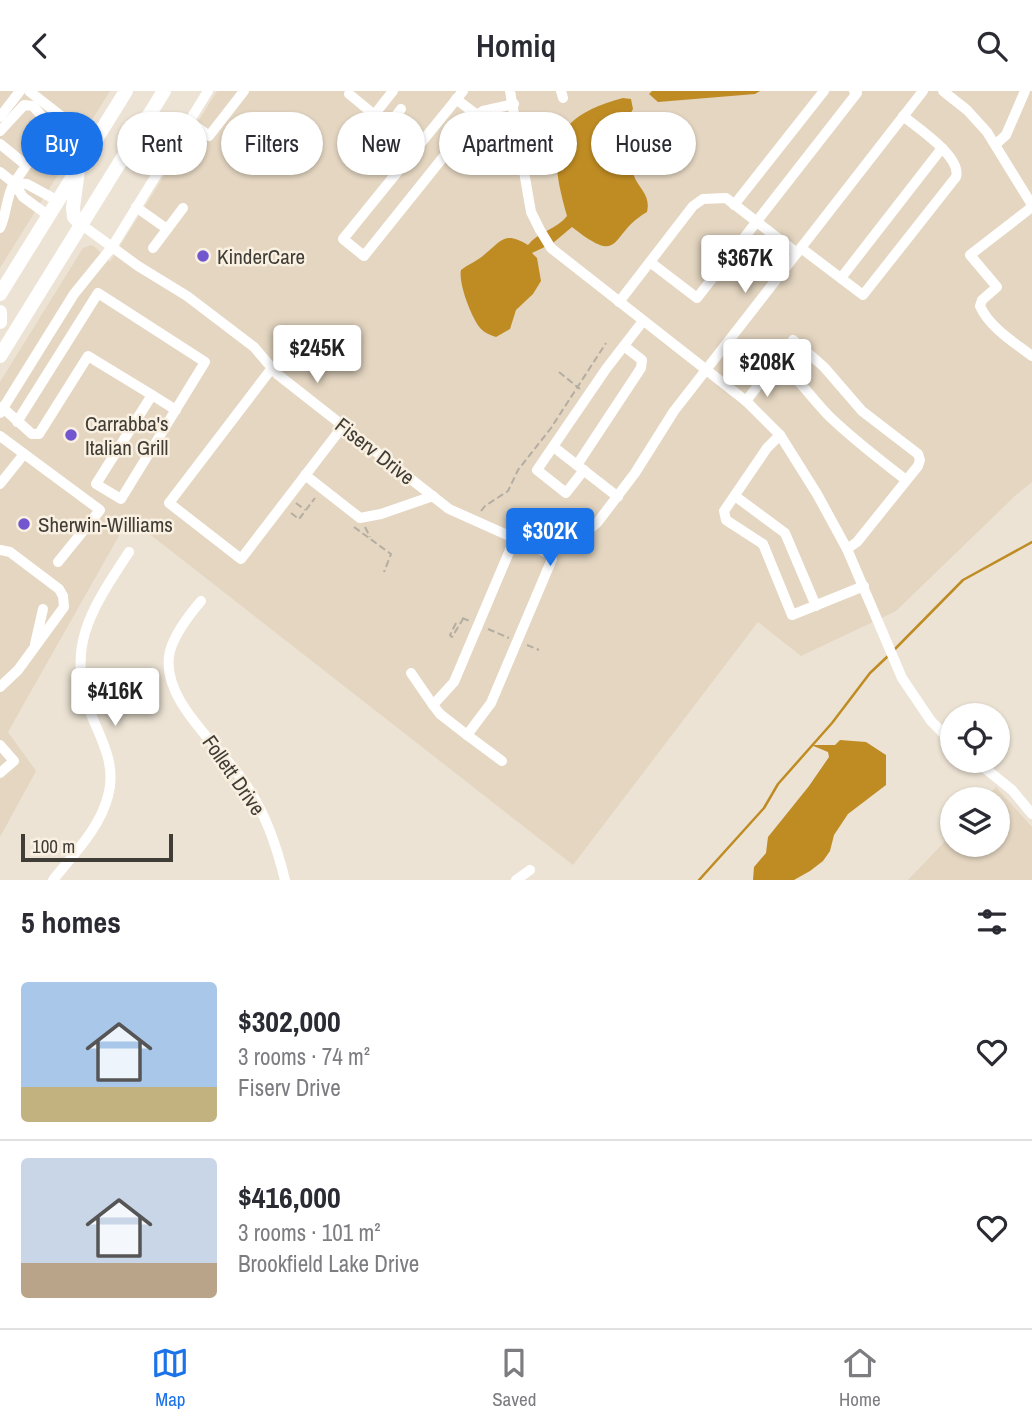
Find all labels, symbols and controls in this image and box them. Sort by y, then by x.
text: Homiq [476,24,556,67]
icon: back [21,27,59,65]
icon: search [973,27,1011,65]
chip: Buy [21,112,103,175]
chip: Rent [117,112,207,175]
chip: Filters [221,112,323,175]
chip: New [337,112,425,175]
chip: Apartment [439,112,577,175]
chip: House [591,112,696,175]
pin: $367K [696,235,794,295]
place label: KinderCare [217,242,305,271]
text: $367K [717,242,773,273]
marker: KinderCare [195,248,211,264]
pin: $245K [268,325,366,385]
text: $245K [289,332,345,363]
pin: $208K [718,339,816,399]
text: $208K [739,346,795,377]
place label: Carrabba's Italian Grill [85,409,169,462]
street label: Fiserv Drive [329,411,421,491]
marker: Carrabba's Italian Grill [63,427,79,443]
pin: $302K [501,509,599,568]
place label: Sherwin-Williams [38,510,173,539]
text: $302K [522,515,578,546]
marker: Sherwin-Williams [16,516,32,532]
pin: $416K [66,669,164,728]
text: $416K [87,675,143,706]
map controls [940,703,1010,857]
button: locate [940,703,1010,773]
street label: Follett Drive [196,729,272,821]
button: layers [940,787,1010,857]
scale bar [21,831,173,863]
text: 100 m [32,833,75,859]
text: 5 homes [21,902,121,942]
icon: filters [973,903,1011,941]
text: $302,000 [238,1001,341,1041]
icon: home [77,1010,161,1094]
icon: heart [973,1033,1011,1071]
text: 3 rooms · 74 m² [238,1041,370,1072]
text: Fiserv Drive [238,1072,341,1103]
text: $416,000 [238,1177,341,1217]
icon: home [77,1186,161,1270]
icon: heart [973,1209,1011,1247]
text: 3 rooms · 101 m² [238,1217,381,1248]
text: Brookfield Lake Drive [238,1248,419,1279]
tab: Map [151,1344,189,1412]
tab: Saved [492,1344,536,1412]
tab: Home [839,1344,881,1412]

